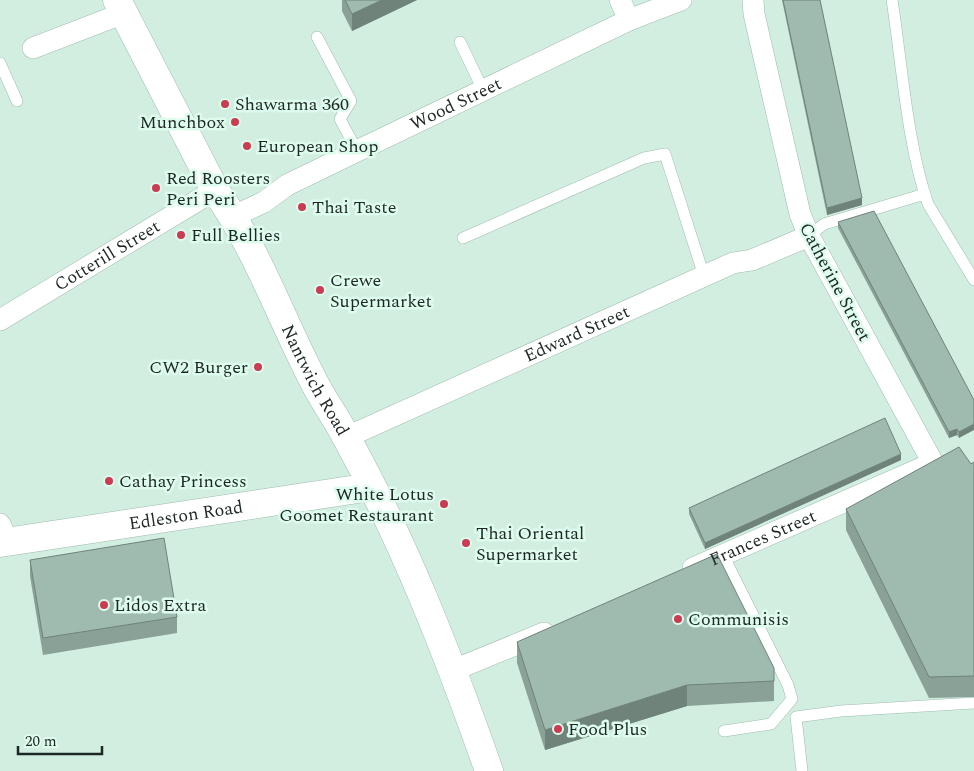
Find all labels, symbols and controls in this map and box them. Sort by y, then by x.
street label: Wood Street [405,70,506,137]
place label: Shawarma 360 [235,91,349,118]
marker: Shawarma 360 [219,98,231,110]
place label: Munchbox [140,109,225,136]
marker: Munchbox [229,116,241,128]
place label: European Shop [257,133,379,160]
marker: European Shop [241,140,253,152]
place label: Red Roosters Peri Peri [166,165,270,213]
marker: Red Roosters Peri Peri [150,182,162,194]
place label: Thai Taste [312,194,396,221]
marker: Thai Taste [296,201,308,213]
street label: Cotterill Street [49,213,165,298]
street label: Catherine Street [792,218,878,346]
place label: Full Bellies [191,222,281,249]
marker: Full Bellies [175,229,187,241]
place label: Crewe Supermarket [330,267,432,315]
marker: Crewe Supermarket [314,284,326,296]
street label: Edward Street [520,298,634,369]
street label: Nantwich Road [275,320,356,441]
place label: CW2 Burger [149,354,248,381]
marker: CW2 Burger [252,361,264,373]
place label: Cathay Princess [119,468,247,495]
marker: Cathay Princess [103,475,115,487]
place label: White Lotus Goomet Restaurant [279,481,434,529]
street label: Edleston Road [127,493,245,537]
marker: White Lotus Goomet Restaurant [438,498,450,510]
street label: Frances Street [705,502,820,573]
place label: Thai Oriental Supermarket [476,520,584,568]
marker: Thai Oriental Supermarket [460,537,472,549]
place label: Lidos Extra [114,592,207,619]
marker: Lidos Extra [98,599,110,611]
place label: Communisis [688,606,789,633]
marker: Communisis [672,613,684,625]
place label: Food Plus [568,716,647,743]
marker: Food Plus [552,723,564,735]
scale bar [18,724,101,756]
text: 20 m [25,730,57,753]

